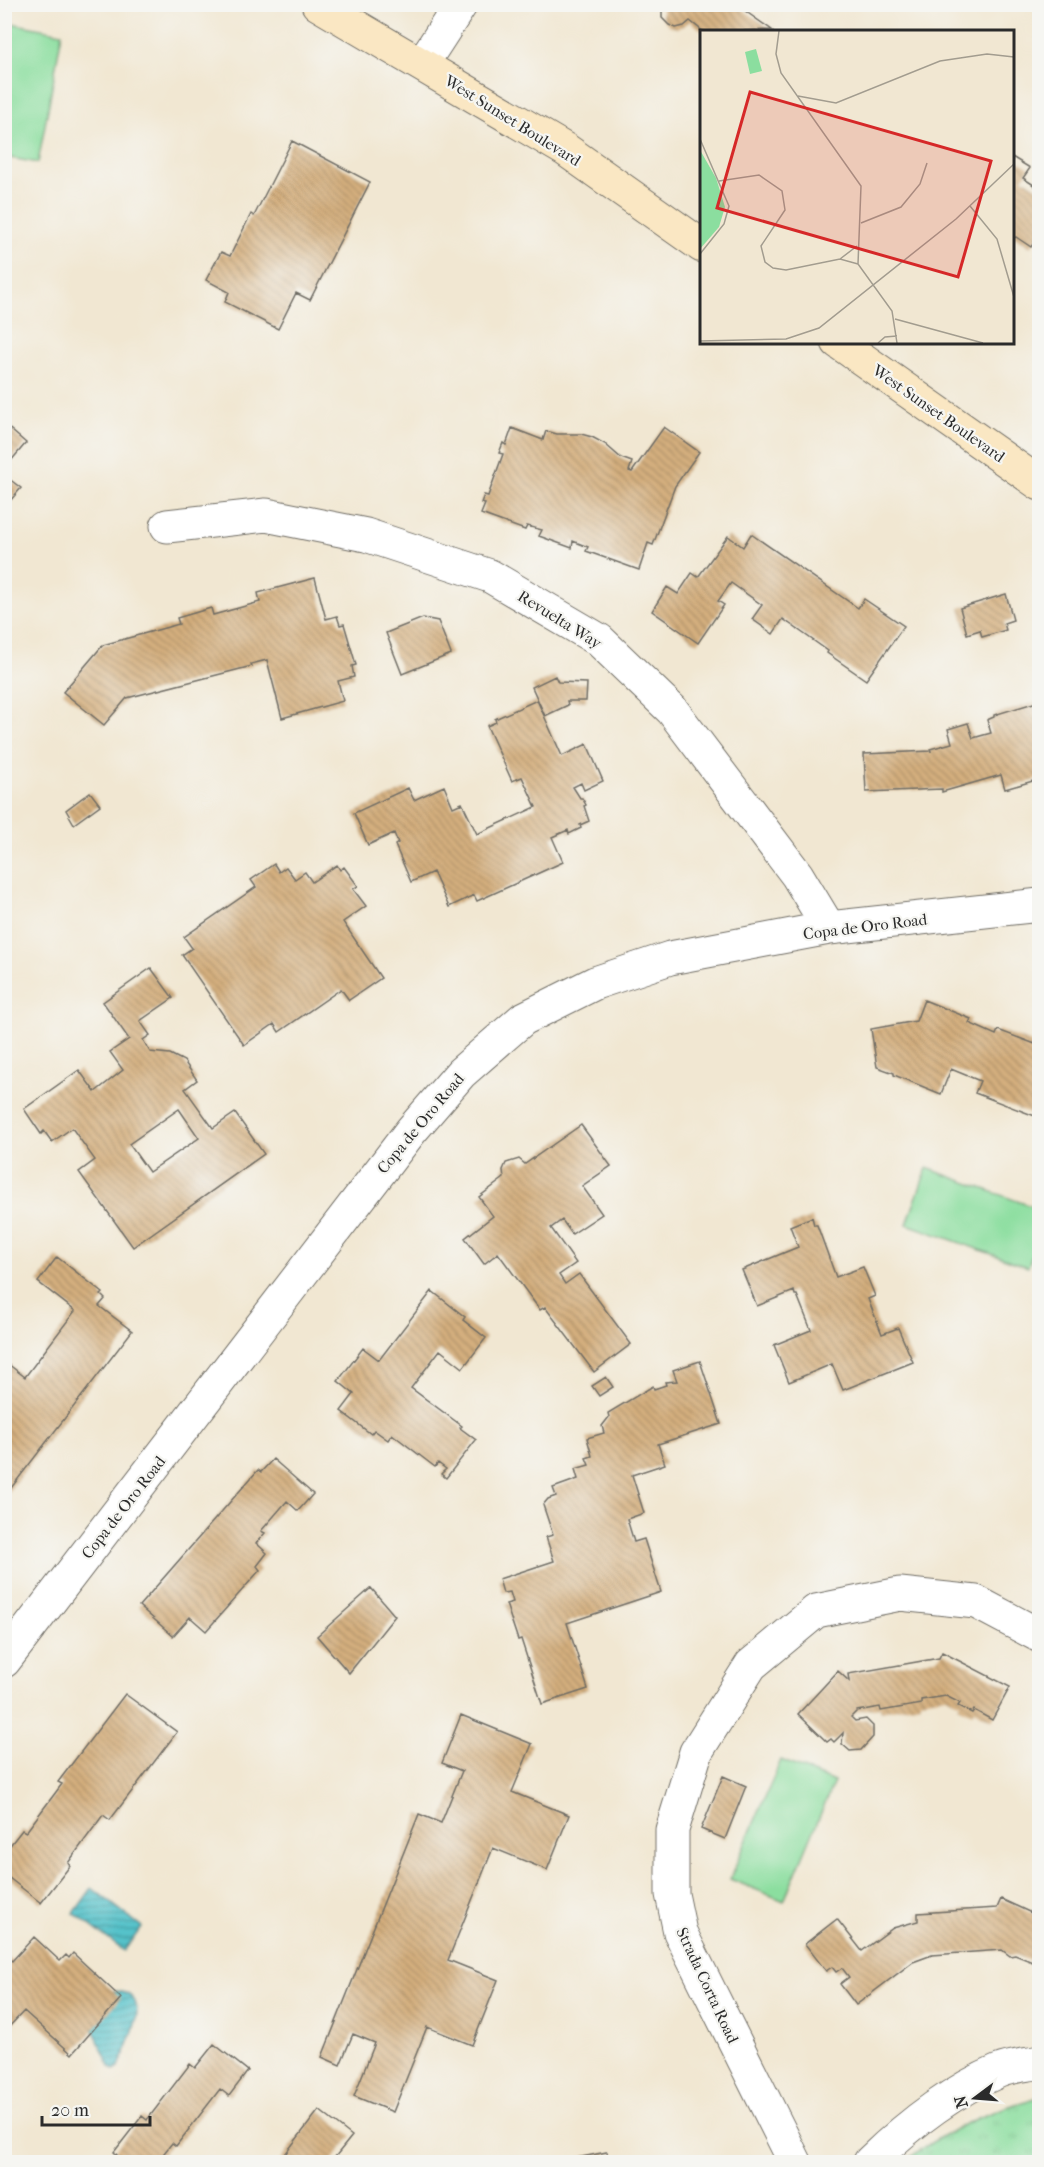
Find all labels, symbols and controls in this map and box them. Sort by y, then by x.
inset map [700,30,1014,344]
street label: West Sunset Boulevard [440,70,585,170]
street label: West Sunset Boulevard [868,360,1009,466]
street label: Revuelta Way [514,586,606,653]
street label: Copa de Oro Road [802,909,929,944]
street label: Copa de Oro Road [373,1069,468,1177]
street label: Copa de Oro Road [77,1452,170,1562]
street label: Strada Corta Road [672,1924,743,2046]
north arrow [945,2068,1005,2128]
scale bar [42,2089,150,2127]
text: N [950,2093,972,2110]
text: 20 m [51,2100,89,2121]

